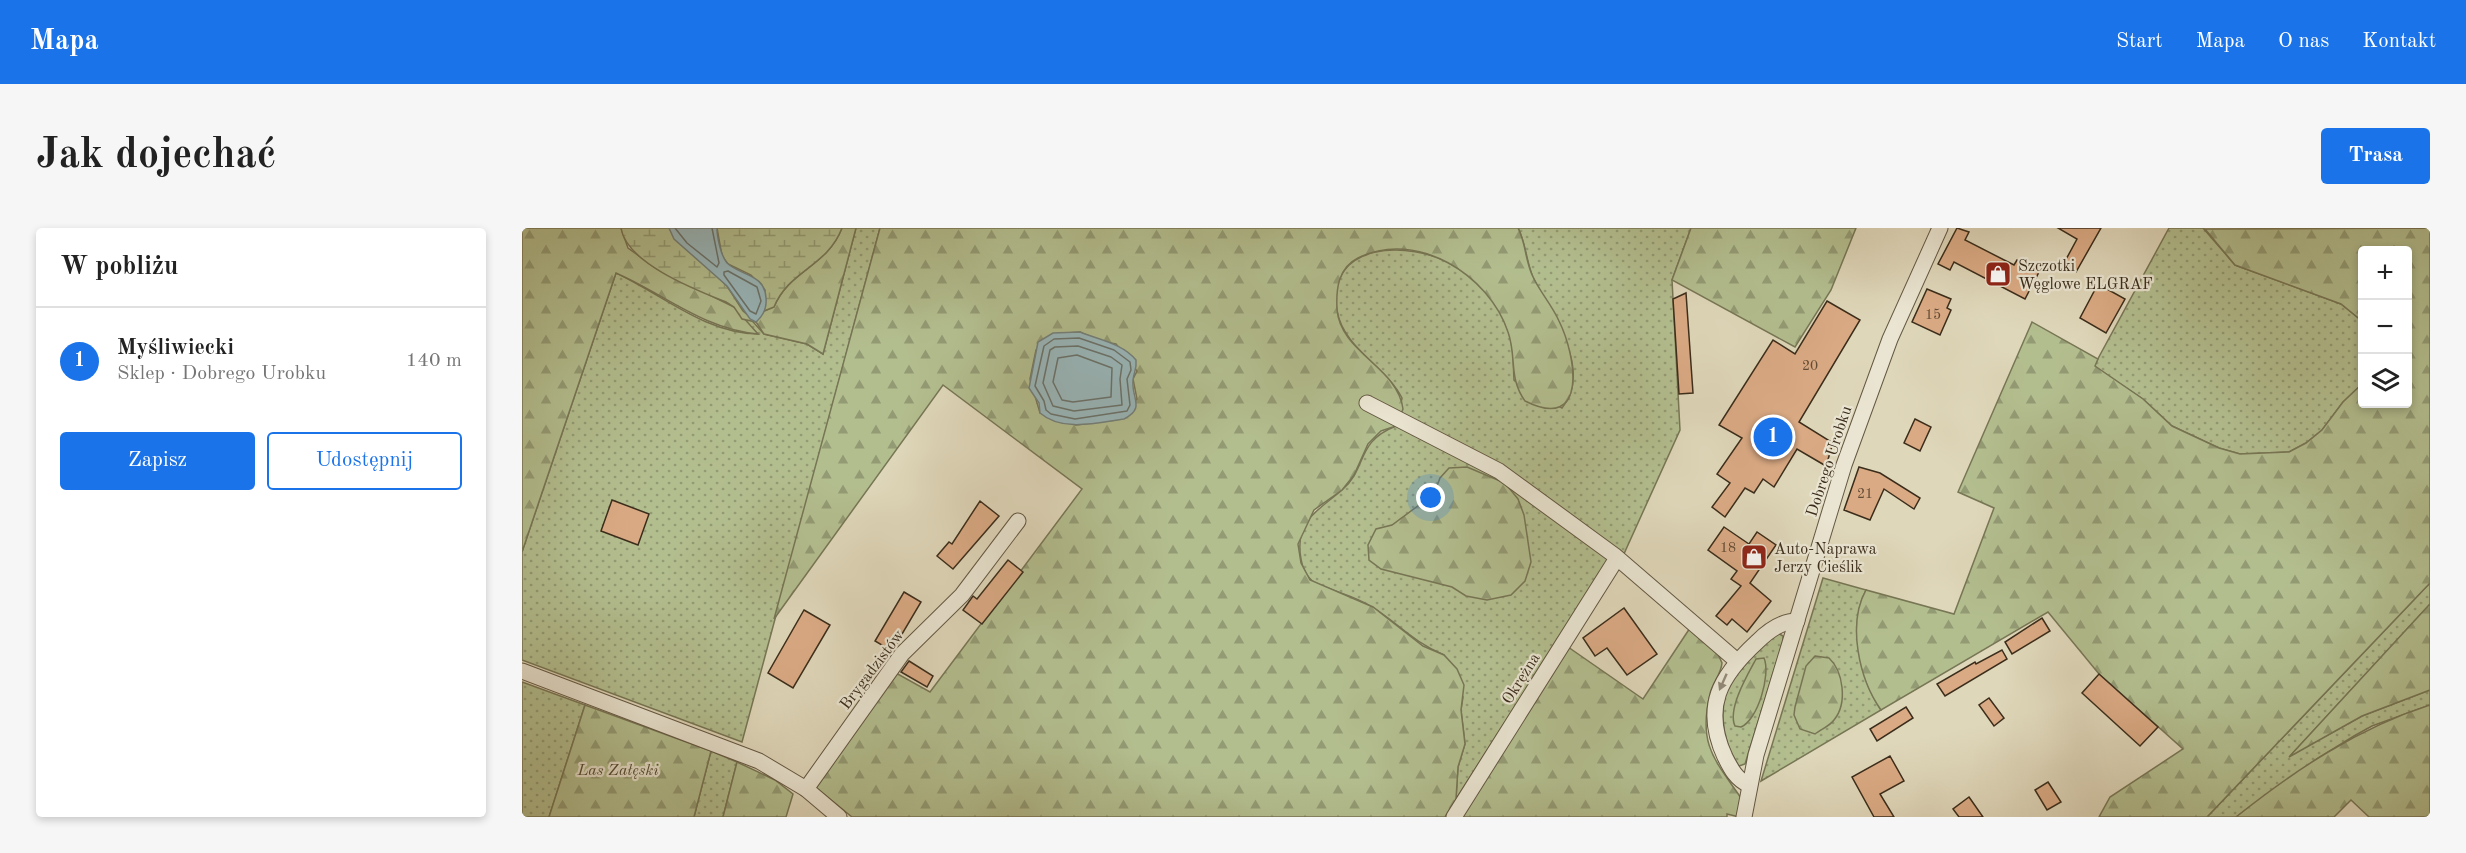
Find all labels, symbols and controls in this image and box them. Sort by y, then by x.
text: Mapa [30,28,99,56]
text: Start [2116,31,2163,52]
text: Mapa [2196,31,2245,52]
text: O nas [2278,31,2329,52]
text: Kontakt [2362,31,2436,52]
button: Trasa [2321,128,2430,184]
text: Jak dojechać [36,135,277,177]
map controls [2358,246,2412,408]
button: + [2358,246,2412,300]
text: W pobliżu [60,254,178,280]
shop icon: Szczotki Węglowe ELGRAF [1983,259,2013,289]
place label: Szczotki Węglowe ELGRAF [2018,259,2153,293]
button: − [2358,300,2412,354]
house number: 15 [1925,308,1941,322]
text: Myśliwiecki [117,337,234,359]
text: 1 [74,351,85,371]
text: 140 m [406,351,462,371]
button: layers [2358,354,2412,408]
house number: 20 [1802,359,1818,373]
text: Sklep · Dobrego Urobku [117,364,326,384]
street label: Dobrego Urobku [1804,404,1856,519]
pin: 1 [1754,414,1792,460]
button: Zapisz [60,432,255,490]
button: Udostępnij [267,432,462,490]
your location [1416,483,1445,512]
house number: 21 [1857,487,1873,501]
house number: 18 [1720,541,1736,555]
shop icon: Auto-Naprawa Jerzy Cieślik [1739,542,1769,572]
place label: Auto-Naprawa Jerzy Cieślik [1774,542,1877,576]
street label: Brygadzistów [838,627,908,713]
street label: Okrężna [1500,651,1544,707]
one-way arrow [1718,674,1727,691]
park label: Las Załęski [576,763,659,779]

